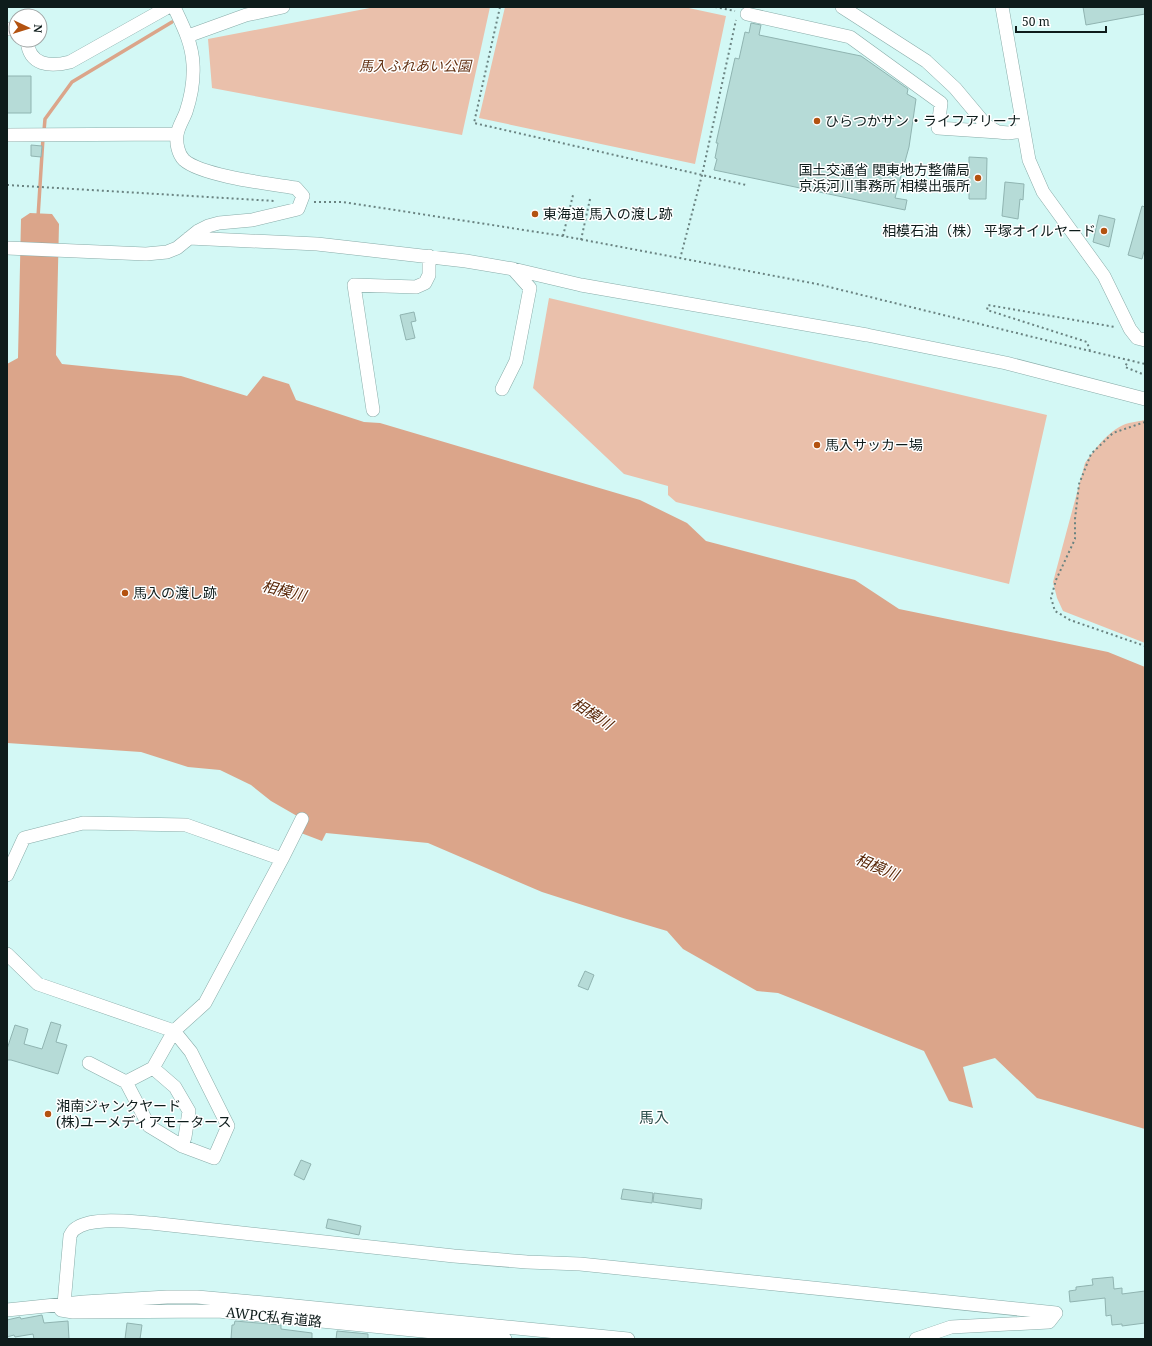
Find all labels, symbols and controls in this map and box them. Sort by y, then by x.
north arrow [8,8,48,48]
scale bar [1016,8,1106,34]
text: 50 m [1022,13,1050,30]
text: N [31,24,46,34]
park label: 馬入ふれあい公園 [359,56,473,75]
place label: ひらつかサン・ライフアリーナ [825,111,1021,130]
marker: ひらつかサン・ライフアリーナ [812,116,822,126]
place label: 国土交通省 関東地方整備局 京浜河川事務所 相模出張所 [798,160,970,195]
marker: 国土交通省 関東地方整備局 京浜河川事務所 相模出張所 [973,173,983,183]
place label: 東海道 馬入の渡し跡 [543,204,673,223]
marker: 東海道 馬入の渡し跡 [530,209,540,219]
place label: 相模石油（株） 平塚オイルヤード [882,221,1096,240]
marker: 相模石油（株） 平塚オイルヤード [1099,226,1109,236]
place label: 馬入サッカー場 [825,435,923,454]
marker: 馬入サッカー場 [812,440,822,450]
water label: 相模川 [260,575,310,606]
place label: 馬入の渡し跡 [133,583,217,602]
marker: 馬入の渡し跡 [120,588,130,598]
water label: 相模川 [568,693,619,735]
water label: 相模川 [853,848,904,885]
place label: 湘南ジャンクヤード (株)ユーメディアモータース [56,1096,231,1131]
district label: 馬入 [639,1107,669,1127]
marker: 湘南ジャンクヤード (株)ユーメディアモータース [43,1109,53,1119]
street label: AWPC私有道路 [225,1302,323,1331]

